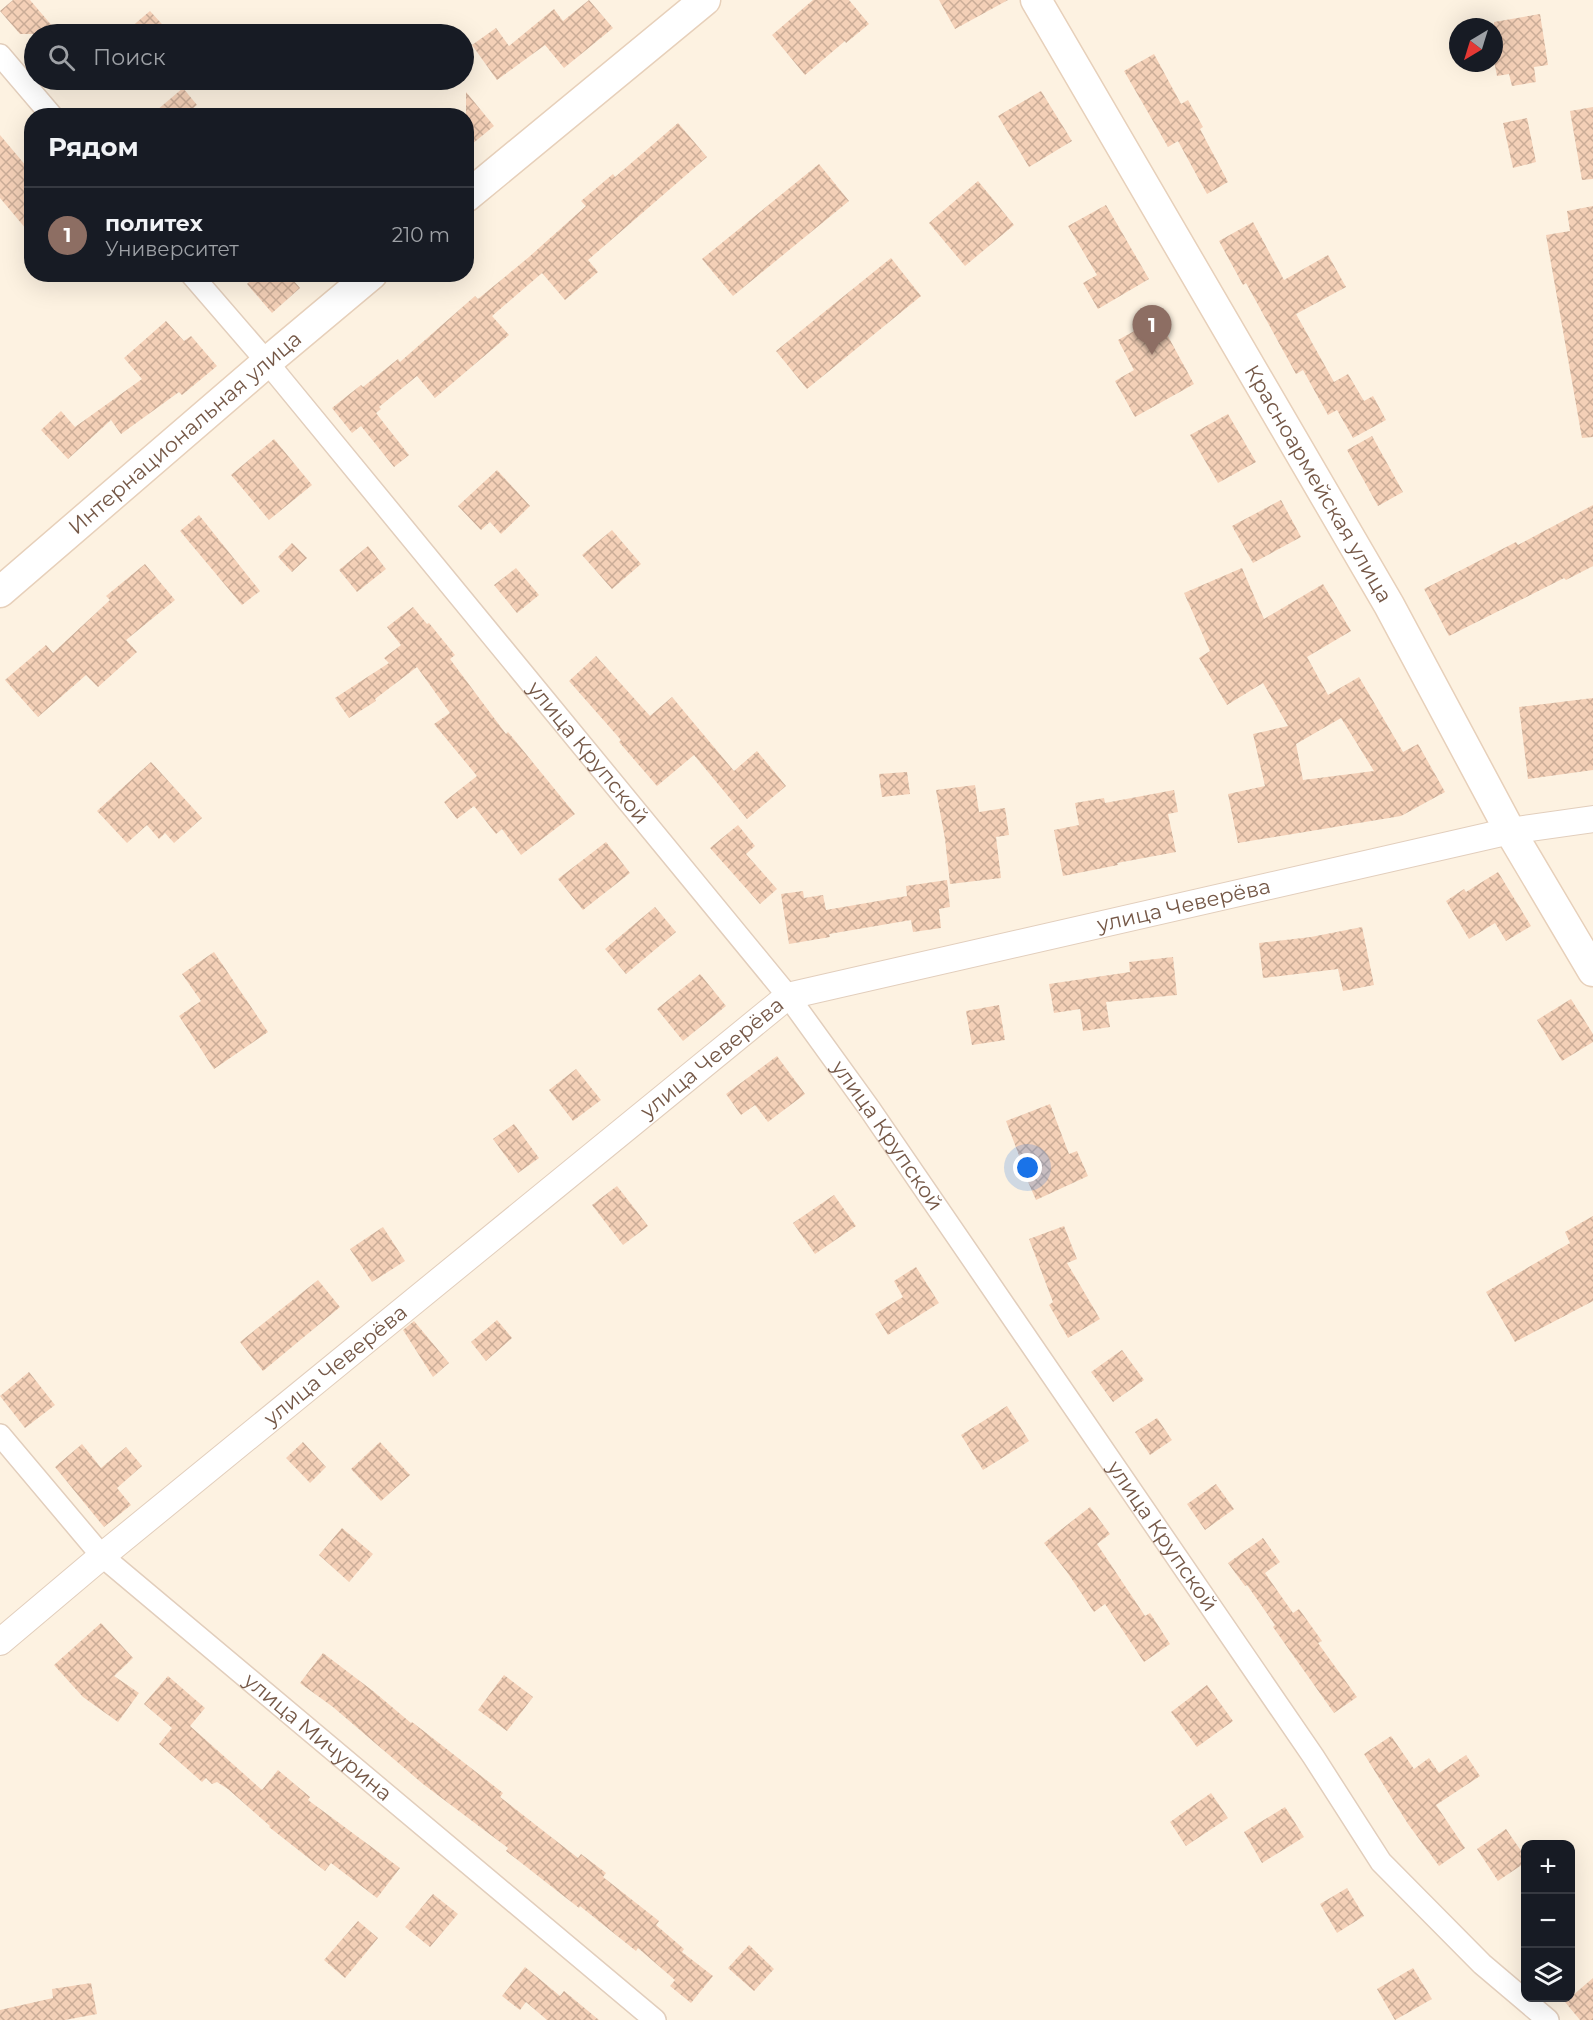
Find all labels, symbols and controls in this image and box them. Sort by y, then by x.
north arrow [1449,18,1503,72]
search box [24,24,474,90]
icon: search [45,41,78,74]
text: Поиск [93,44,165,71]
text: Рядом [48,131,139,163]
text: политех [105,210,203,237]
text: 1 [64,223,71,247]
text: 210 m [392,223,450,247]
text: Университет [105,237,239,261]
pin: 1 [1132,306,1172,355]
street label: Интернациональная улица [63,326,306,539]
street label: Красноармейская улица [1240,360,1398,607]
street label: улица Крупской [522,675,654,829]
street label: улица Чеверёва [1094,873,1273,937]
street label: улица Чеверёва [634,992,788,1124]
street label: улица Крупской [826,1054,948,1215]
your location [1013,1153,1042,1182]
street label: улица Чеверёва [258,1299,412,1431]
street label: улица Крупской [1102,1455,1223,1616]
street label: улица Мичурина [238,1667,397,1806]
map controls [1521,1840,1575,2002]
button: + [1521,1840,1575,1894]
button: − [1521,1894,1575,1948]
button: layers [1521,1948,1575,2002]

